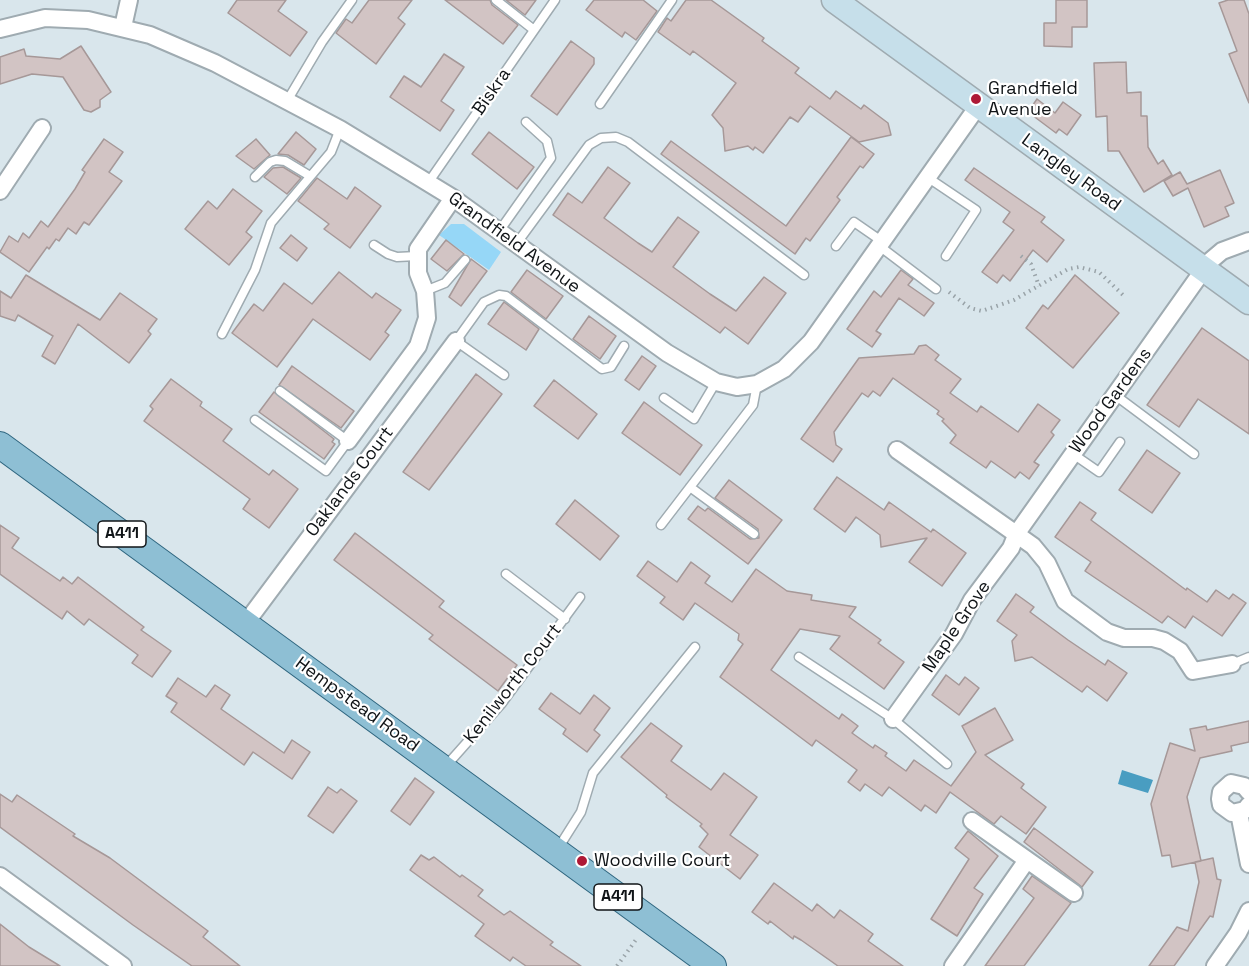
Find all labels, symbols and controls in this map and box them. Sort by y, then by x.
street label: Biskra [468,64,516,120]
place label: Grandfield Avenue [988,78,1078,121]
marker: Grandfield Avenue [969,92,983,106]
street label: Langley Road [1017,130,1125,216]
street label: Grandfield Avenue [444,188,584,298]
street label: Wood Gardens [1065,344,1157,458]
street label: Oaklands Court [302,423,398,541]
road number: A411 [98,521,146,547]
street label: Maple Grove [918,577,996,677]
street label: Kenilworth Court [460,620,566,748]
street label: Hempstead Road [291,653,423,757]
place label: Woodville Court [594,850,730,872]
marker: Woodville Court [575,854,589,868]
road number: A411 [594,884,642,910]

